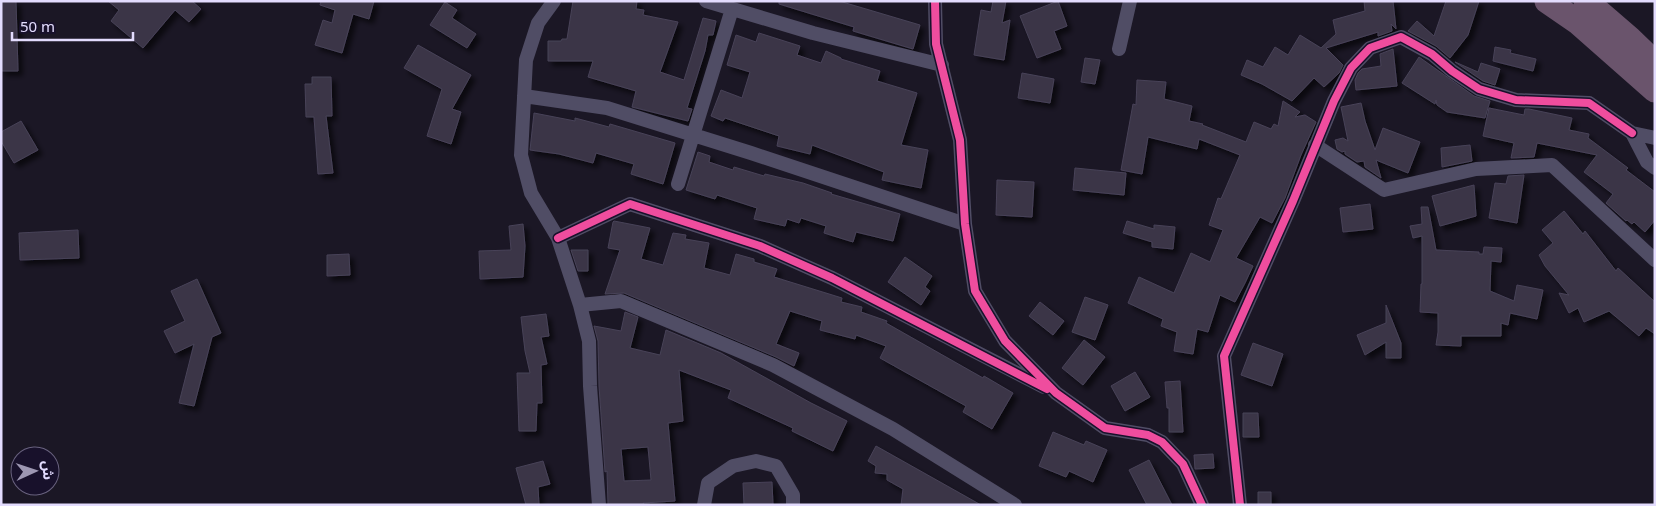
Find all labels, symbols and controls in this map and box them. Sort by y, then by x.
scale bar [12,10,134,42]
text: 50 m [20,16,55,36]
north arrow [10,446,60,496]
text: ش [38,460,58,480]

